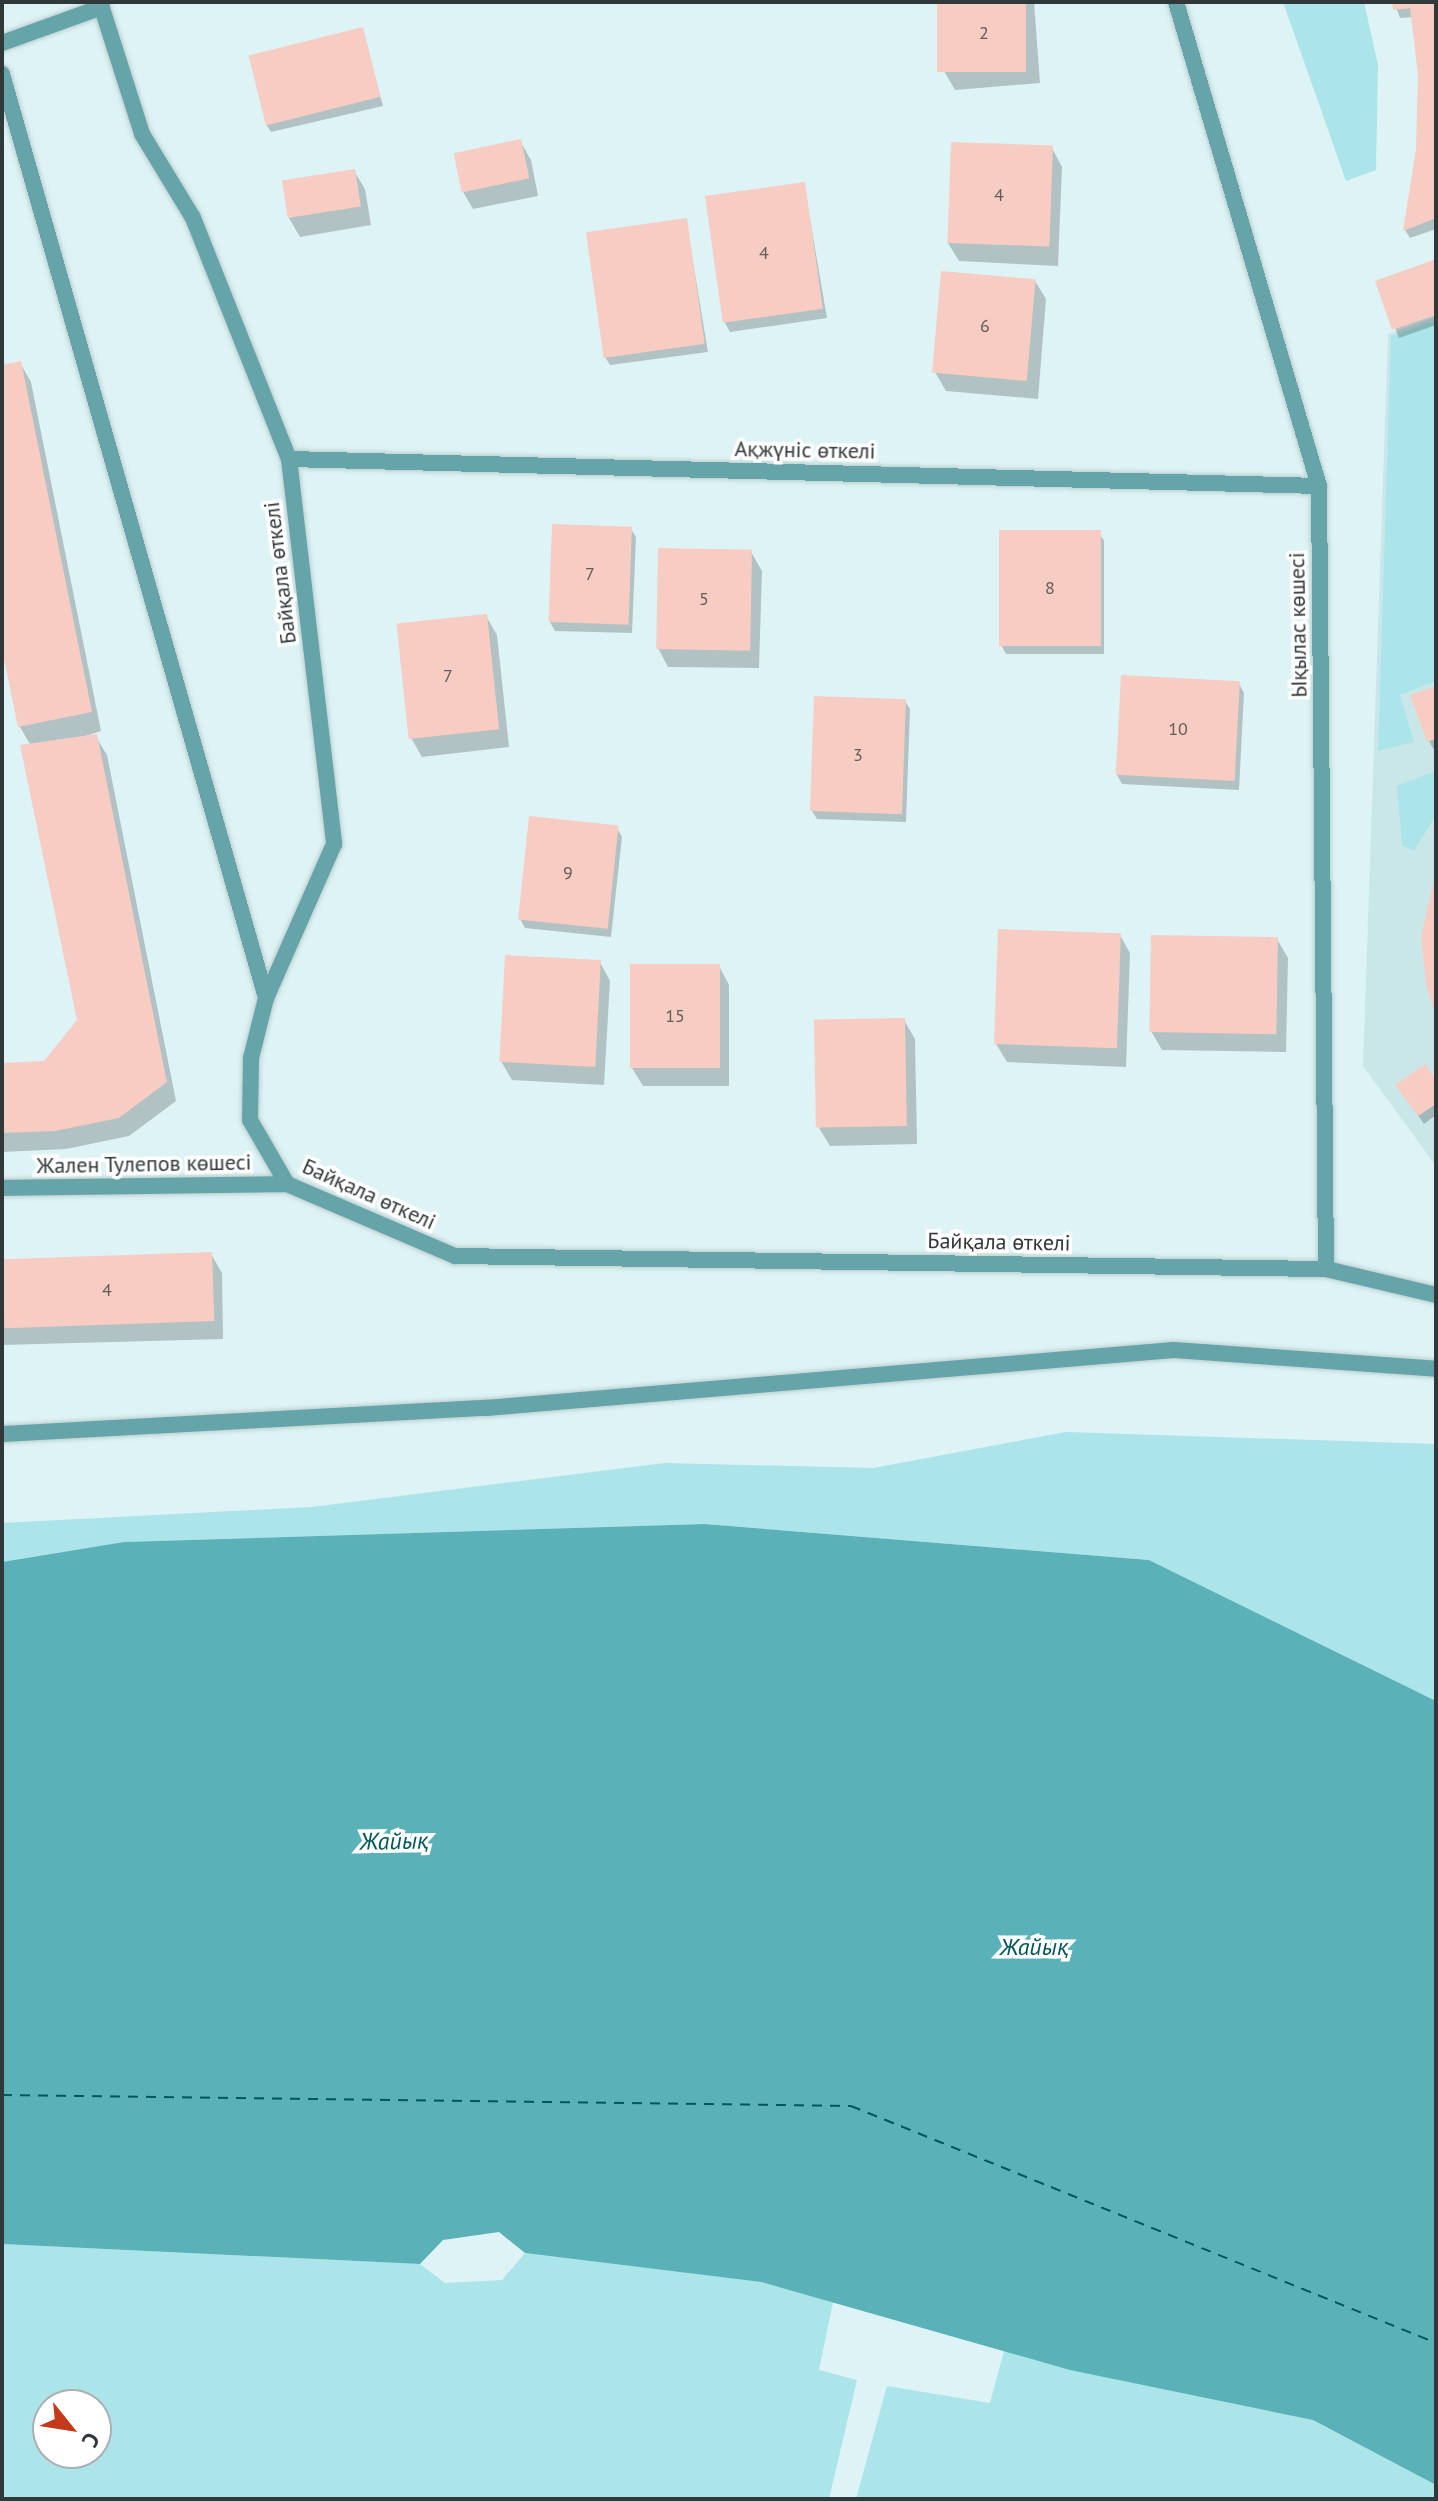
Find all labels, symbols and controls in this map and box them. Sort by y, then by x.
house number: 2 [979,22,989,44]
house number: 4 [994,184,1004,206]
house number: 4 [759,242,769,264]
house number: 6 [980,315,990,337]
street label: Ақжүніс өткелі [734,436,876,464]
street label: Байқала өткелі [258,500,302,646]
street label: Ықылас көшесі [1284,552,1312,698]
house number: 7 [585,563,595,585]
house number: 8 [1045,577,1055,599]
house number: 5 [699,588,709,610]
house number: 7 [443,665,453,687]
house number: 10 [1168,718,1188,740]
house number: 3 [853,744,863,766]
house number: 9 [563,862,573,884]
house number: 15 [665,1005,685,1027]
street label: Жален Тулепов көшесі [36,1149,252,1179]
street label: Байқала өткелі [298,1153,440,1235]
street label: Байқала өткелі [927,1228,1071,1256]
house number: 4 [102,1279,112,1301]
water label: Жайық [360,1826,428,1856]
water label: Жайық [1000,1933,1068,1961]
north arrow [32,2389,112,2469]
text: С [76,2428,106,2452]

